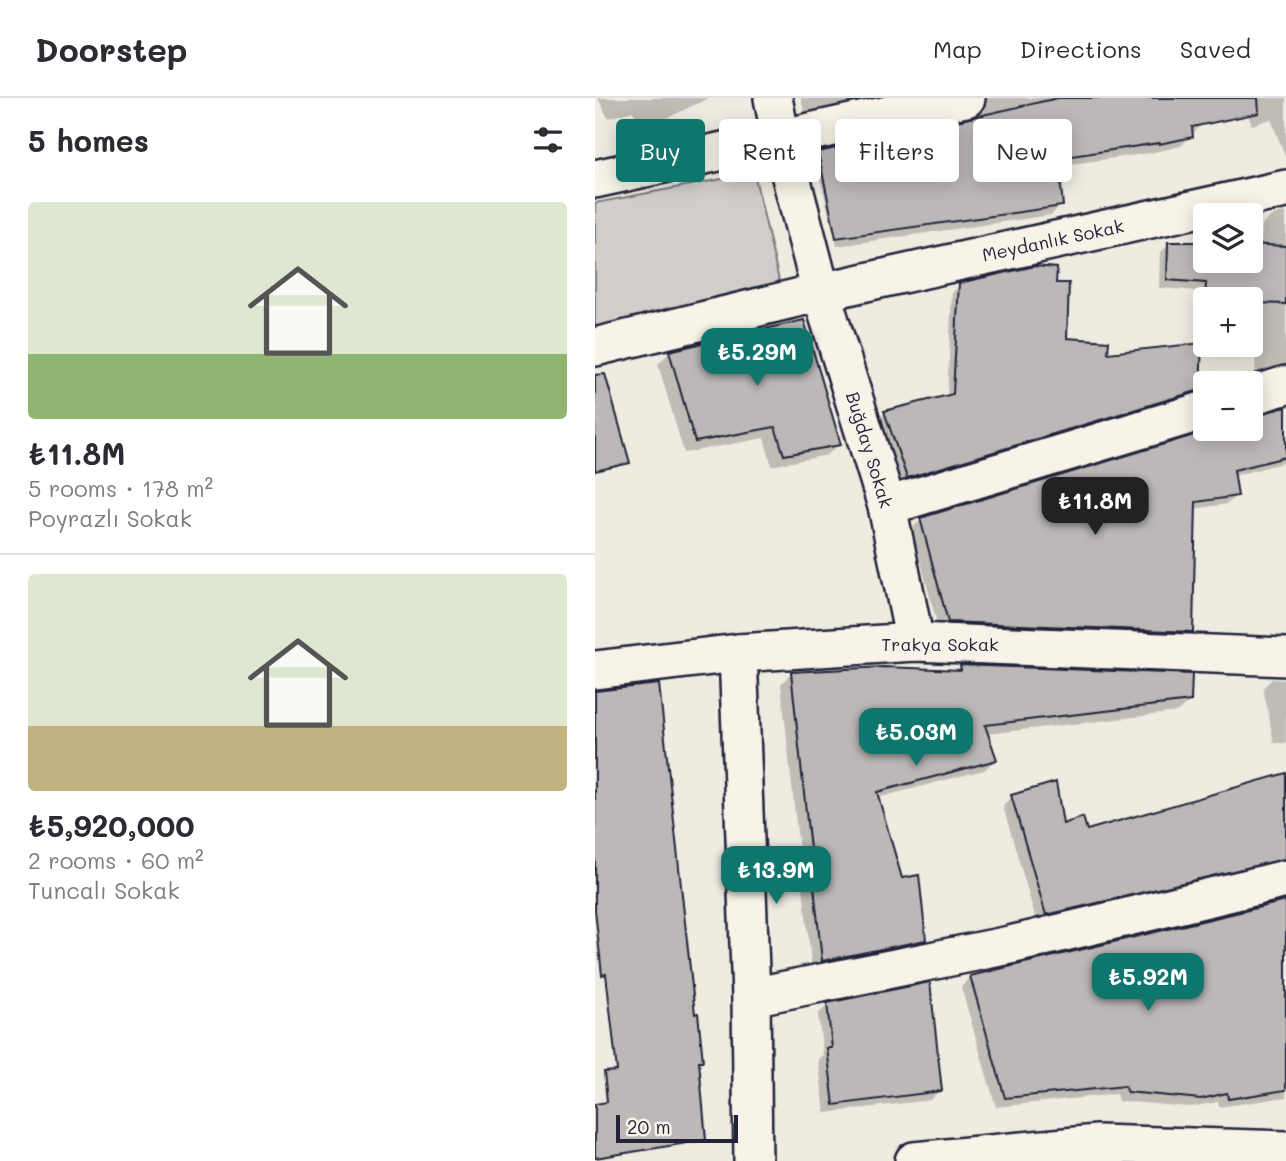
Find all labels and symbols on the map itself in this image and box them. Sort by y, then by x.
street label: Meydanlık Sokak [980,213,1126,267]
pin: ₺5.29M [700,328,814,388]
street label: Buğday Sokak [841,389,899,511]
pin: ₺11.8M [1038,478,1152,537]
street label: Trakya Sokak [881,632,999,656]
pin: ₺5.03M [859,708,973,768]
pin: ₺13.9M [719,846,833,906]
pin: ₺5.92M [1091,954,1205,1013]
scale bar [616,1112,739,1144]

